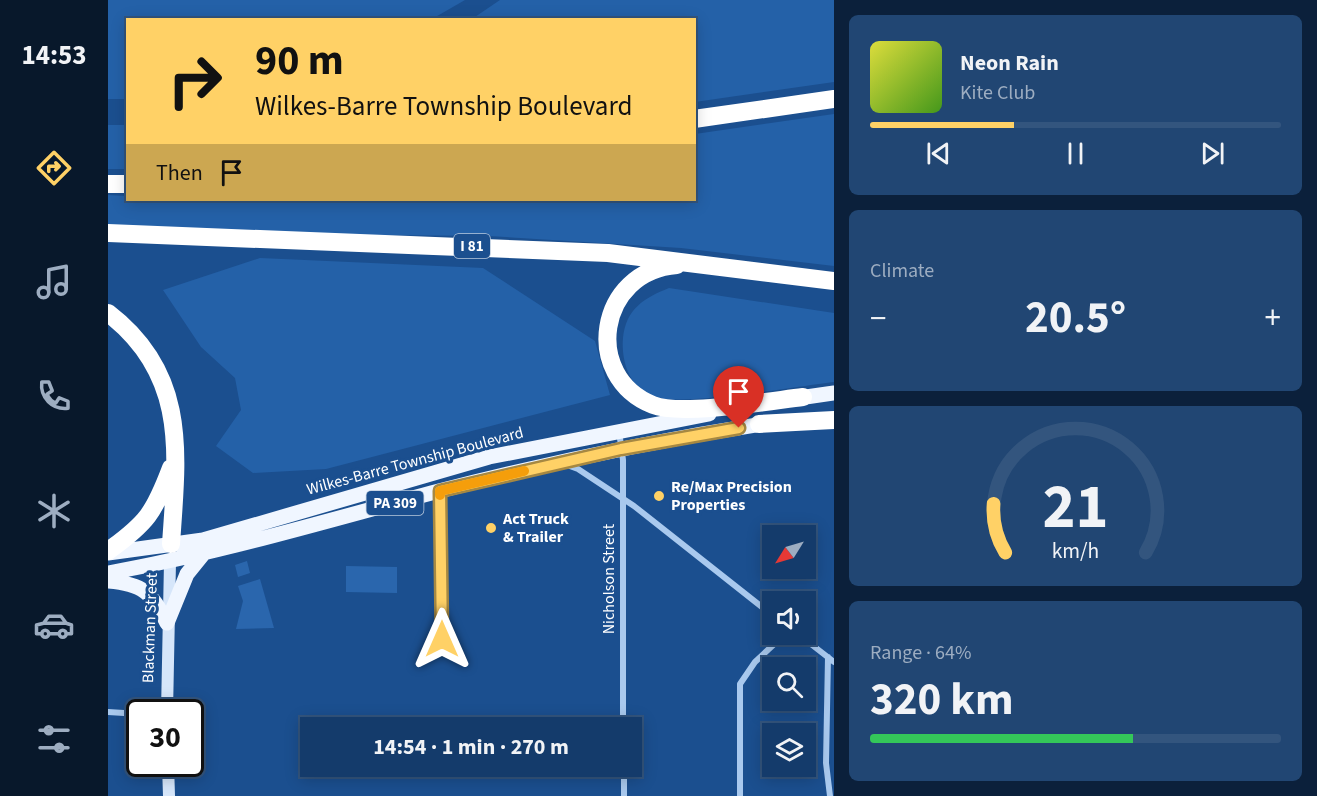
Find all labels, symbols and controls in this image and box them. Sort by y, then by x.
text: 90 m [255,31,344,91]
text: 14:53 [21,36,87,75]
icon: right [156,42,234,120]
text: Neon Rain [960,47,1059,79]
text: Kite Club [960,79,1035,107]
text: Wilkes-Barre Township Boulevard [255,87,633,126]
icon: previous [922,137,955,170]
icon: pause [1059,137,1092,170]
icon: next [1196,137,1229,170]
icon: directions [33,147,75,189]
icon: arrive [215,156,248,189]
text: Then [156,157,203,189]
road number: I 81 [454,234,490,258]
text: Climate [870,257,934,285]
icon: music [33,261,75,303]
text: 20.5° [1025,286,1126,350]
text: − [870,295,886,342]
text: + [1265,295,1281,342]
pin [713,366,764,428]
icon: phone [33,375,75,417]
icon: arrive [722,375,755,408]
street label: Wilkes-Barre Township Boulevard [304,421,526,501]
text: 21 [1043,463,1108,552]
place label: Re/Max Precision Properties [671,476,792,516]
marker: Re/Max Precision Properties [652,489,666,503]
icon: climate [33,490,75,532]
road number: PA 309 [366,491,424,515]
place label: Act Truck & Trailer [502,508,569,548]
marker: Act Truck & Trailer [484,521,498,535]
street label: Nicholson Street [598,523,620,634]
north arrow [762,525,816,579]
map controls [762,525,816,777]
text: km/h [1052,536,1099,567]
street label: Blackman Street [137,572,163,683]
button: sound [762,591,816,645]
icon: car [33,604,75,646]
position arrow [410,607,474,671]
text: Range · 64% [870,639,971,667]
button: search [762,657,816,711]
text: 320 km [870,668,1014,732]
speed limit sign: 30 [126,699,204,777]
icon: filters [33,718,75,760]
button: layers [762,723,816,777]
text: 14:54 · 1 min · 270 m [373,731,569,763]

